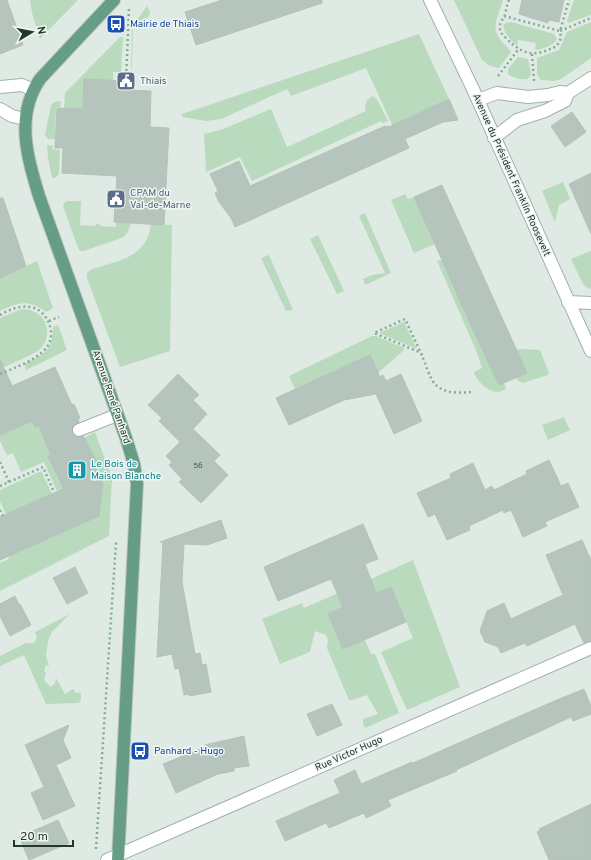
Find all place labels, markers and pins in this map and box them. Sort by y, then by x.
bus stop icon: Mairie de Thiais [105,13,127,35]
place label: Mairie de Thiais [130,18,199,31]
public building icon: Thiais [115,70,137,92]
place label: Thiais [140,75,167,88]
place label: CPAM du Val-de-Marne [130,187,191,212]
public building icon: CPAM du Val-de-Marne [105,188,127,210]
place label: Le Bois de Maison Blanche [91,458,161,483]
building icon: Le Bois de Maison Blanche [66,459,88,481]
bus stop icon: Panhard - Hugo [129,740,151,762]
place label: Panhard - Hugo [154,745,224,758]

